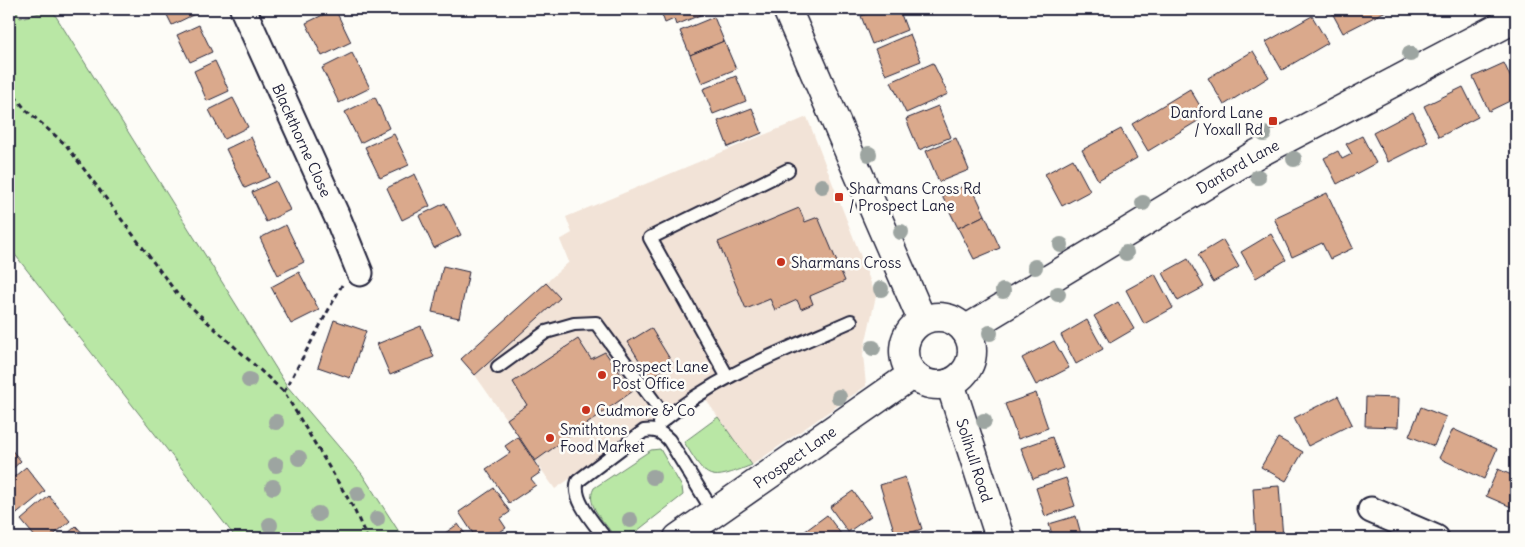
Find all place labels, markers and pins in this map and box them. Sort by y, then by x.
place label: Danford Lane / Yoxall Rd [1170,103,1263,139]
marker: Danford Lane / Yoxall Rd [1267,115,1279,127]
place label: Sharmans Cross Rd / Prospect Lane [849,179,981,215]
marker: Sharmans Cross Rd / Prospect Lane [833,191,845,203]
place label: Sharmans Cross [791,253,902,272]
marker: Sharmans Cross [775,256,787,268]
place label: Prospect Lane Post Office [612,357,709,393]
marker: Prospect Lane Post Office [596,369,608,381]
place label: Cudmore & Co [596,401,695,420]
marker: Cudmore & Co [580,404,592,416]
place label: Smithtons Food Market [560,420,645,456]
marker: Smithtons Food Market [544,432,556,444]

